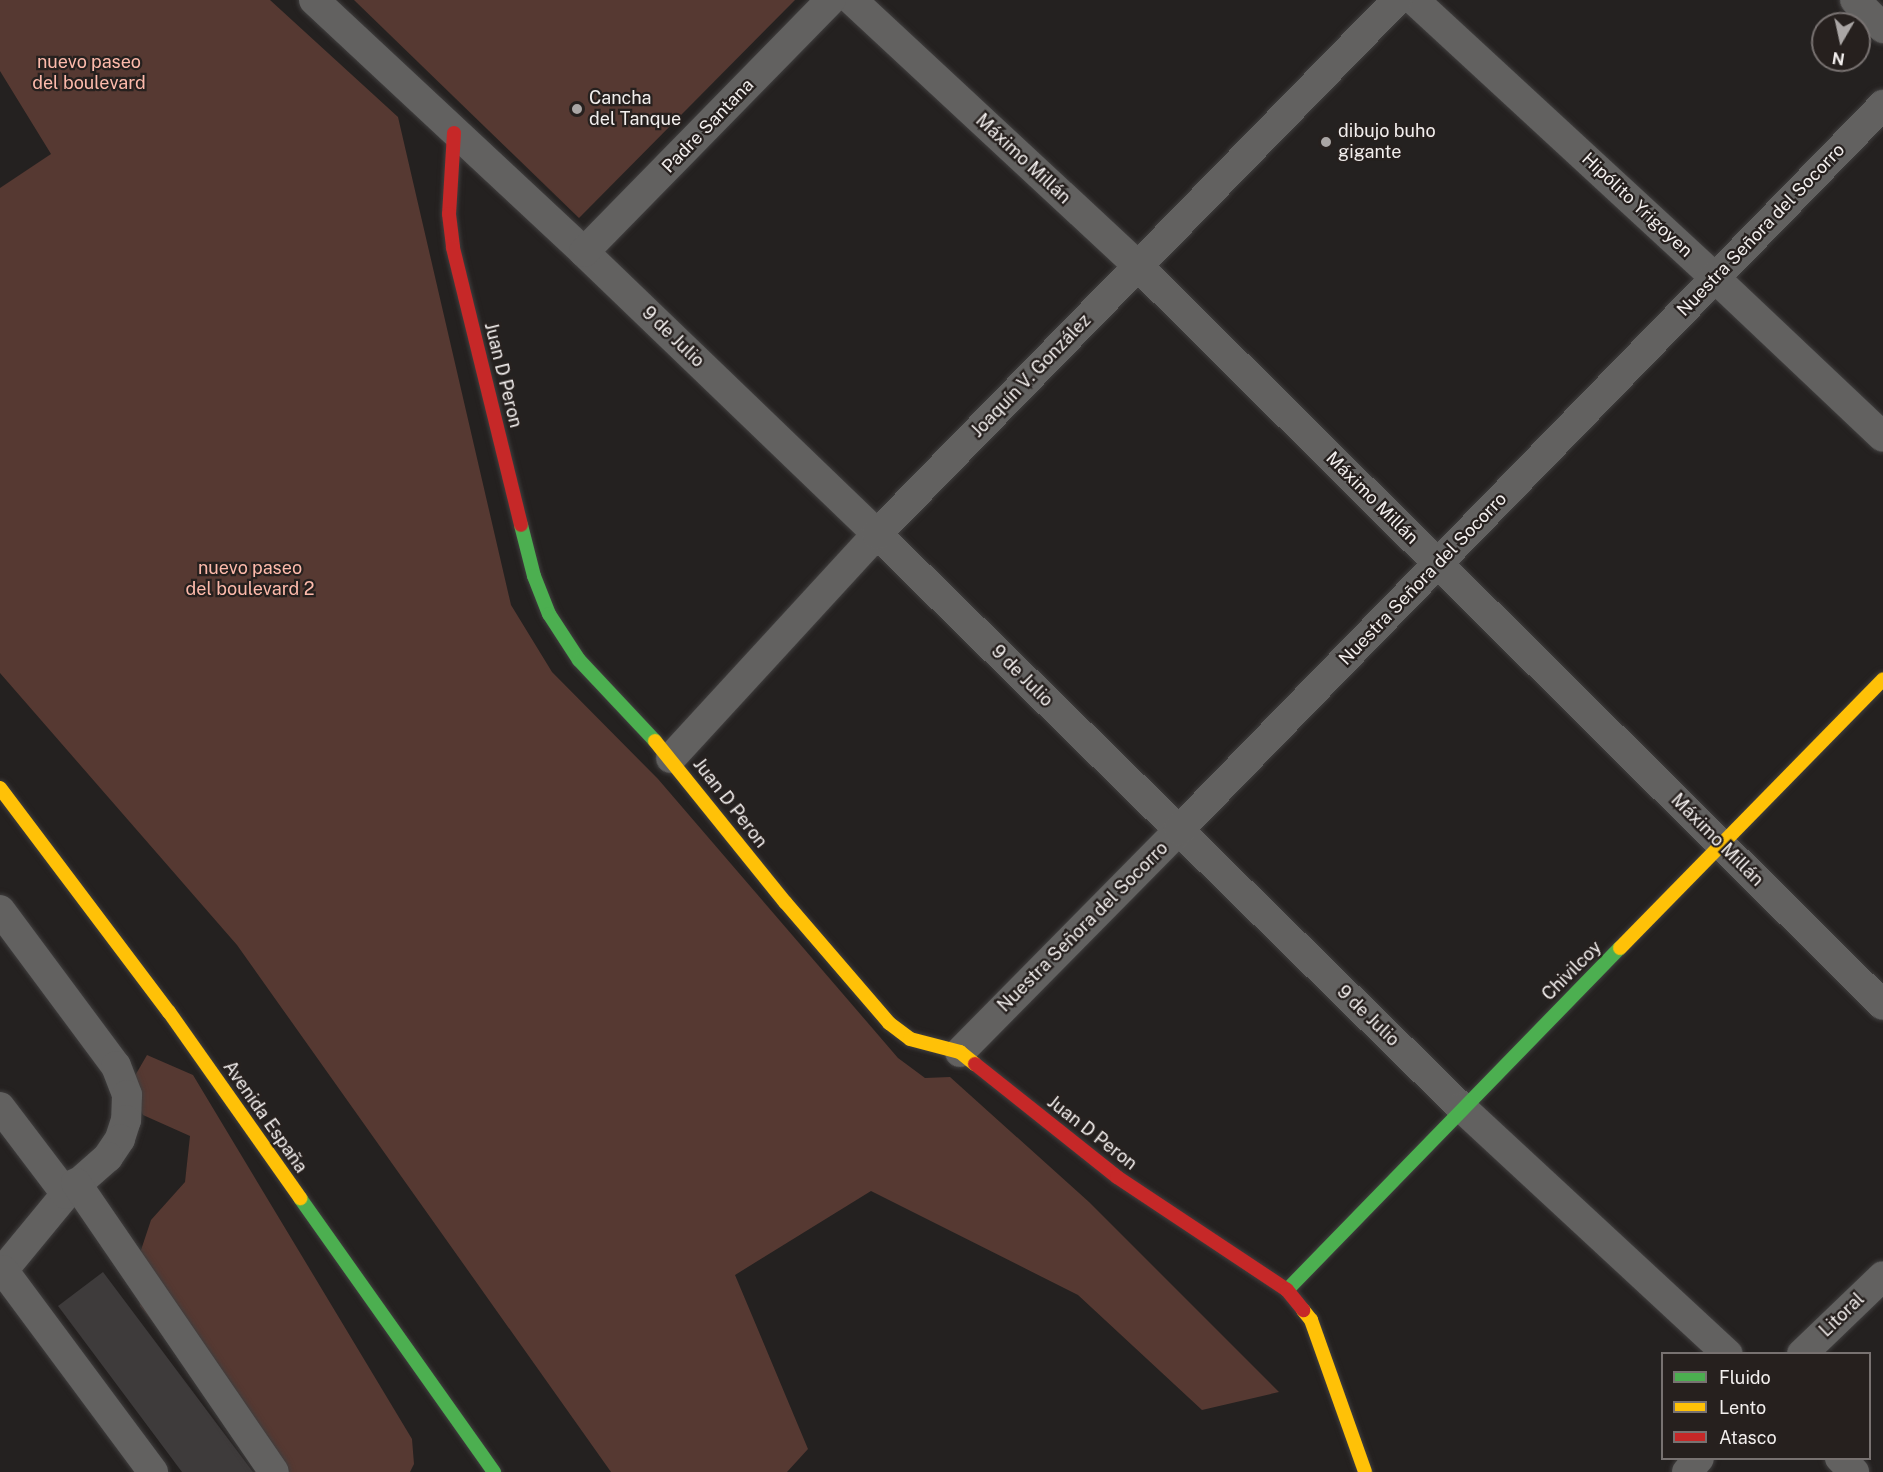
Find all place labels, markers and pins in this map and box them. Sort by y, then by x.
place label: Cancha del Tanque [589,88,681,130]
marker: Cancha del Tanque [570,102,584,116]
place label: dibujo buho gigante [1338,121,1436,164]
marker: dibujo buho gigante [1319,135,1333,149]

